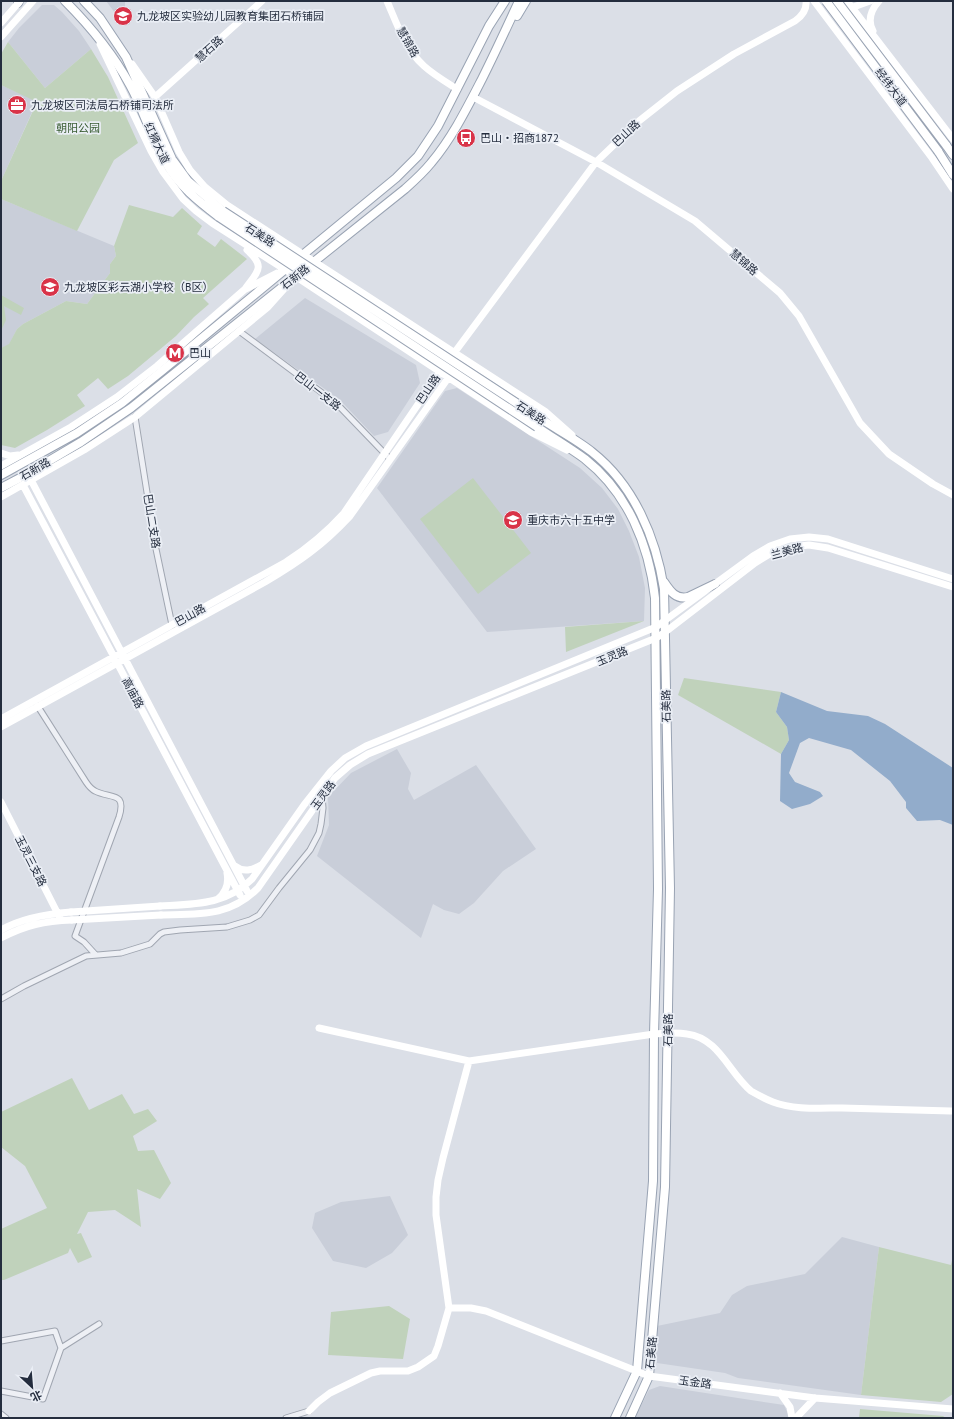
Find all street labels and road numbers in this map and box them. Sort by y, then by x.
street label: 慧锦路 [394,24,422,60]
street label: 慧石路 [192,33,226,65]
street label: 经纬大道 [872,65,910,109]
street label: 巴山路 [609,117,643,149]
street label: 红狮大道 [141,120,173,166]
street label: 石美路 [242,220,278,250]
street label: 慧锦路 [727,246,761,278]
street label: 石新路 [278,261,312,293]
street label: 巴山一支路 [292,369,344,413]
street label: 巴山路 [413,371,443,407]
street label: 石美路 [513,398,549,428]
street label: 石新路 [17,455,53,483]
street label: 巴山二支路 [141,493,163,549]
street label: 兰美路 [769,540,805,562]
street label: 巴山路 [172,601,208,629]
street label: 玉灵路 [594,643,630,669]
street label: 高庙路 [119,675,147,711]
street label: 石美路 [659,689,673,723]
street label: 玉灵路 [308,778,338,812]
street label: 玉灵三支路 [12,833,50,889]
street label: 石美路 [661,1013,675,1047]
street label: 石美路 [643,1336,659,1370]
street label: 玉金路 [678,1373,712,1391]

